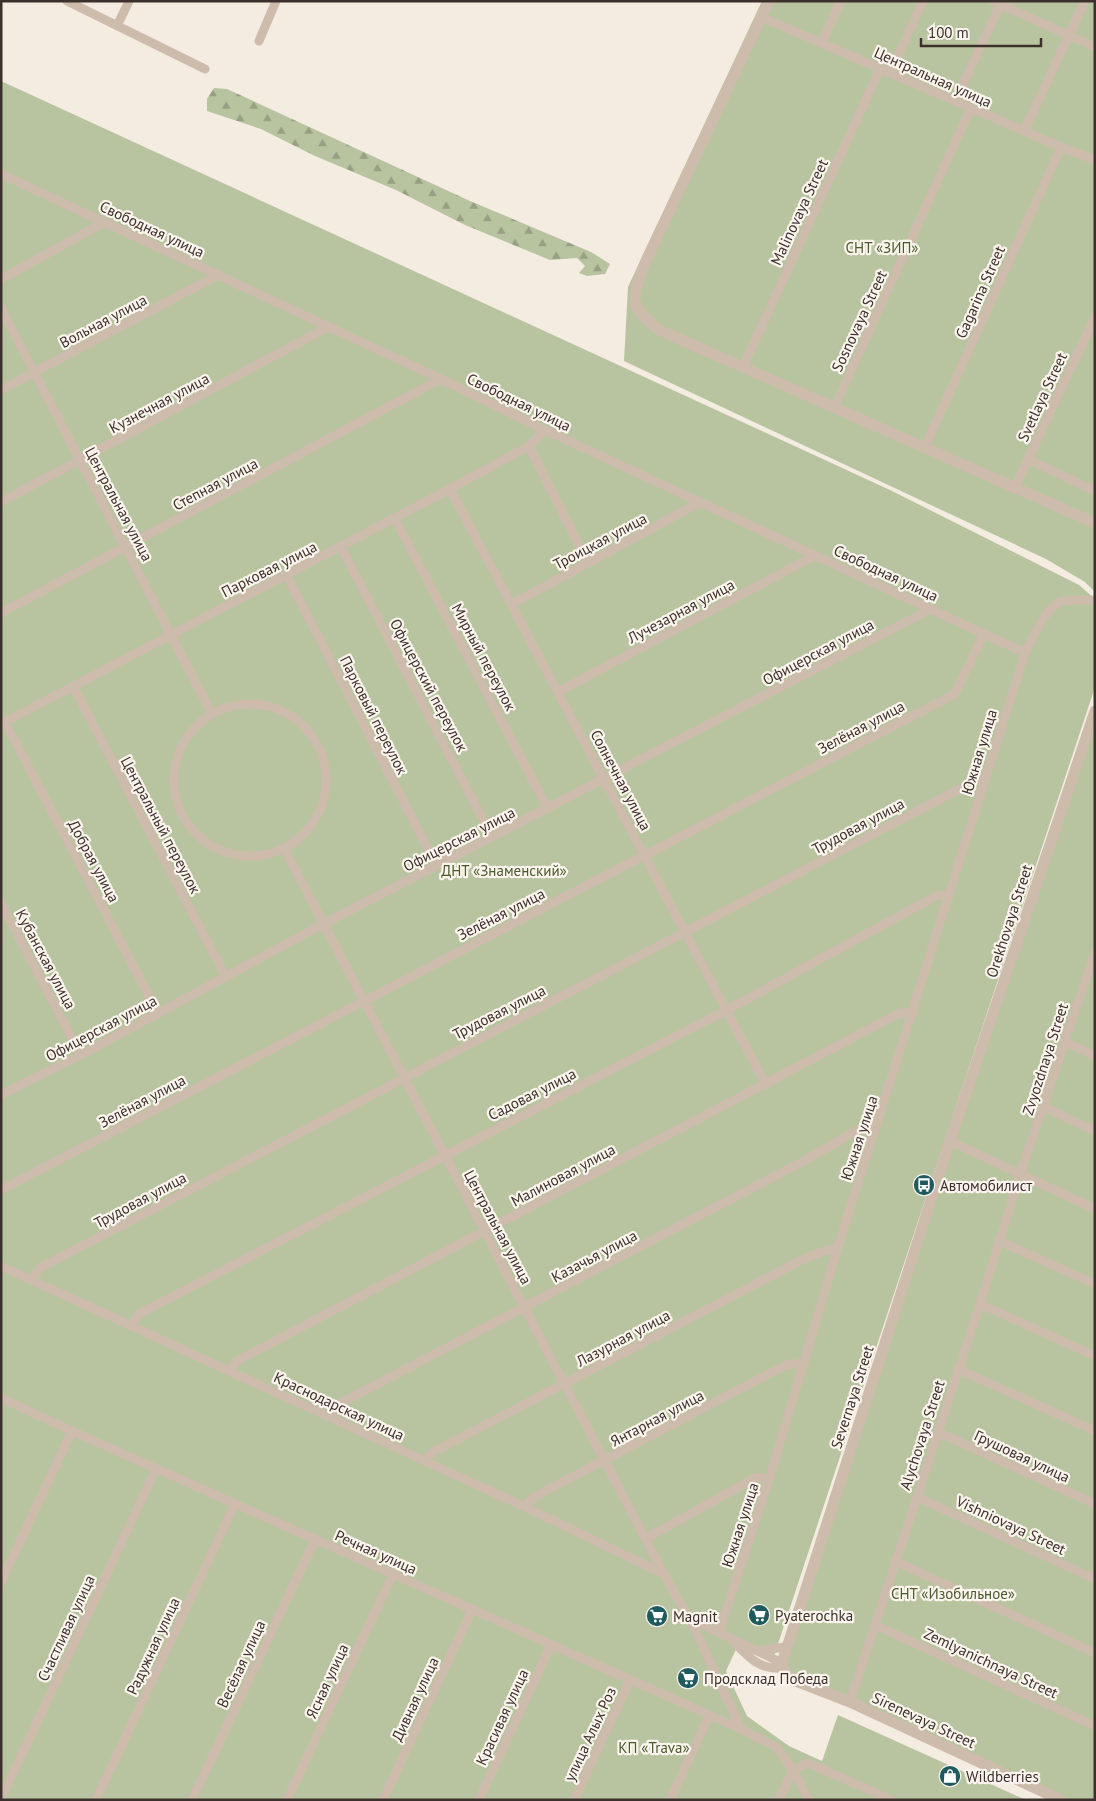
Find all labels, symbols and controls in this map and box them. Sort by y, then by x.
scale bar [921,15,1041,47]
text: 100 m [928,23,969,42]
street label: Центральная улица [871,43,995,111]
street label: Malinovaya Street [766,156,832,268]
street label: Свободная улица [97,197,207,261]
park label: СНТ «ЗИП» [846,238,918,257]
street label: Gagarina Street [951,243,1009,341]
street label: Sosnovaya Street [827,267,891,375]
street label: Вольная улица [56,290,150,352]
street label: Svetlaya Street [1013,349,1071,445]
street label: Кузнечная улица [106,369,212,437]
street label: Свободная улица [464,369,574,435]
street label: Центральная улица [81,444,157,564]
street label: Степная улица [169,454,261,514]
street label: Троицкая улица [550,508,650,574]
street label: Парковая улица [218,537,320,601]
street label: Свободная улица [831,541,941,605]
street label: Лучезарная улица [623,575,738,648]
street label: Мирный переулок [448,600,521,715]
street label: Офицерский переулок [386,615,472,755]
street label: Офицерская улица [759,615,877,689]
street label: Парковый переулок [336,652,413,778]
street label: Зелёная улица [814,696,908,758]
street label: Южная улица [957,707,1001,797]
street label: Солнечная улица [586,726,656,834]
street label: Центральный переулок [117,753,206,898]
street label: Трудовая улица [809,794,907,858]
street label: Офицерская улица [400,803,518,875]
street label: Добрая улица [64,817,124,905]
park label: ДНТ «Знаменский» [441,861,567,880]
street label: Orekhovaya Street [982,862,1036,980]
street label: Зелёная улица [454,884,548,944]
street label: Кубанская улица [12,906,80,1012]
street label: Трудовая улица [449,980,549,1044]
street label: Офицерская улица [42,991,160,1065]
street label: Zvyozdnaya Street [1018,1001,1072,1117]
street label: Садовая улица [485,1064,579,1124]
street label: Зелёная улица [95,1070,189,1132]
street label: Южная улица [836,1093,882,1183]
street label: Малиновая улица [508,1140,618,1210]
street label: Центральная улица [460,1167,536,1287]
street label: Трудовая улица [91,1168,189,1232]
bus stop icon: Автомобилист [912,1173,936,1197]
place label: Автомобилист [940,1176,1032,1195]
street label: Казачья улица [548,1225,640,1287]
street label: Лазурная улица [572,1305,673,1371]
street label: Severnaya Street [826,1343,878,1451]
street label: Краснодарская улица [271,1367,407,1445]
street label: Alychovaya Street [895,1378,949,1492]
street label: Янтарная улица [607,1385,707,1451]
street label: Грушовая улица [971,1426,1073,1486]
street label: Южная улица [717,1480,763,1570]
street label: Vishniovaya Street [952,1491,1069,1559]
street label: Речная улица [332,1525,420,1579]
street label: Счастливая улица [33,1572,99,1684]
park label: СНТ «Изобильное» [891,1584,1015,1603]
street label: Радужная улица [122,1594,184,1698]
supermarket icon: Pyaterochka [747,1603,771,1627]
supermarket icon: Magnit [645,1604,669,1628]
place label: Pyaterochka [775,1606,853,1625]
place label: Magnit [673,1607,718,1626]
street label: Весёлая улица [212,1617,270,1711]
street label: Zemlyanichnaya Street [921,1624,1061,1702]
street label: Ясная улица [301,1641,353,1721]
street label: Дивная улица [387,1654,443,1744]
street label: Красивая улица [471,1666,533,1768]
supermarket icon: Продсклад Победа [676,1666,700,1690]
place label: Продсклад Победа [704,1669,828,1688]
street label: улица Алых Роз [560,1684,620,1784]
street label: Sirenevaya Street [869,1688,979,1752]
park label: КП «Trava» [618,1738,690,1757]
shop icon: Wildberries [938,1764,962,1788]
place label: Wildberries [966,1767,1039,1786]

